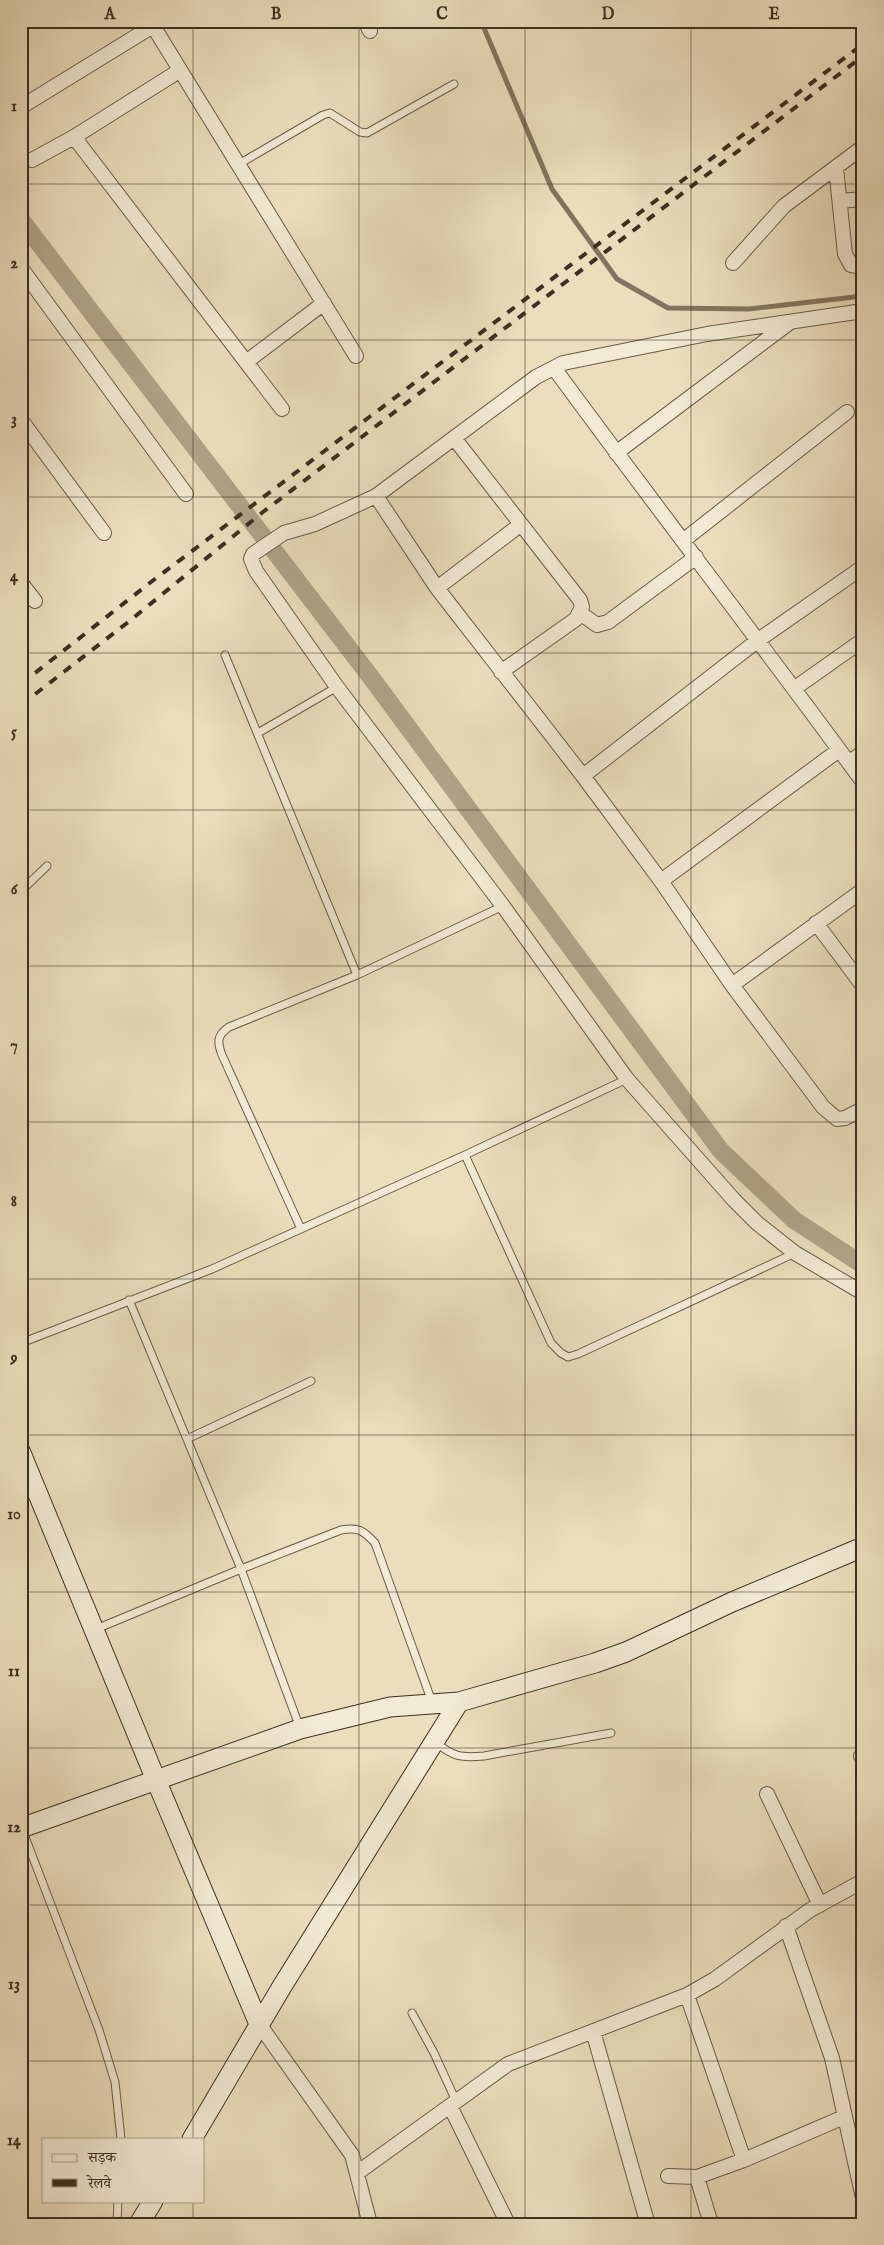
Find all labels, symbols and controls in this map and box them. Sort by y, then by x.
text: A [104,5,117,25]
text: B [271,5,282,25]
text: C [436,5,448,25]
text: D [602,5,615,25]
text: E [768,5,780,25]
text: 1 [11,97,17,117]
text: 2 [10,254,18,274]
text: 3 [11,410,17,430]
text: 4 [10,567,19,587]
text: 5 [11,723,17,743]
text: 6 [11,880,19,900]
text: 7 [10,1036,18,1056]
text: 8 [11,1192,17,1212]
text: 9 [10,1349,18,1369]
text: 10 [7,1505,21,1525]
text: 11 [8,1662,20,1682]
text: 12 [7,1818,21,1838]
text: 13 [8,1975,20,1995]
text: 14 [7,2131,22,2151]
legend [42,2138,205,2202]
text: सड़क [87,2148,117,2167]
text: रेलवे [86,2174,112,2193]

